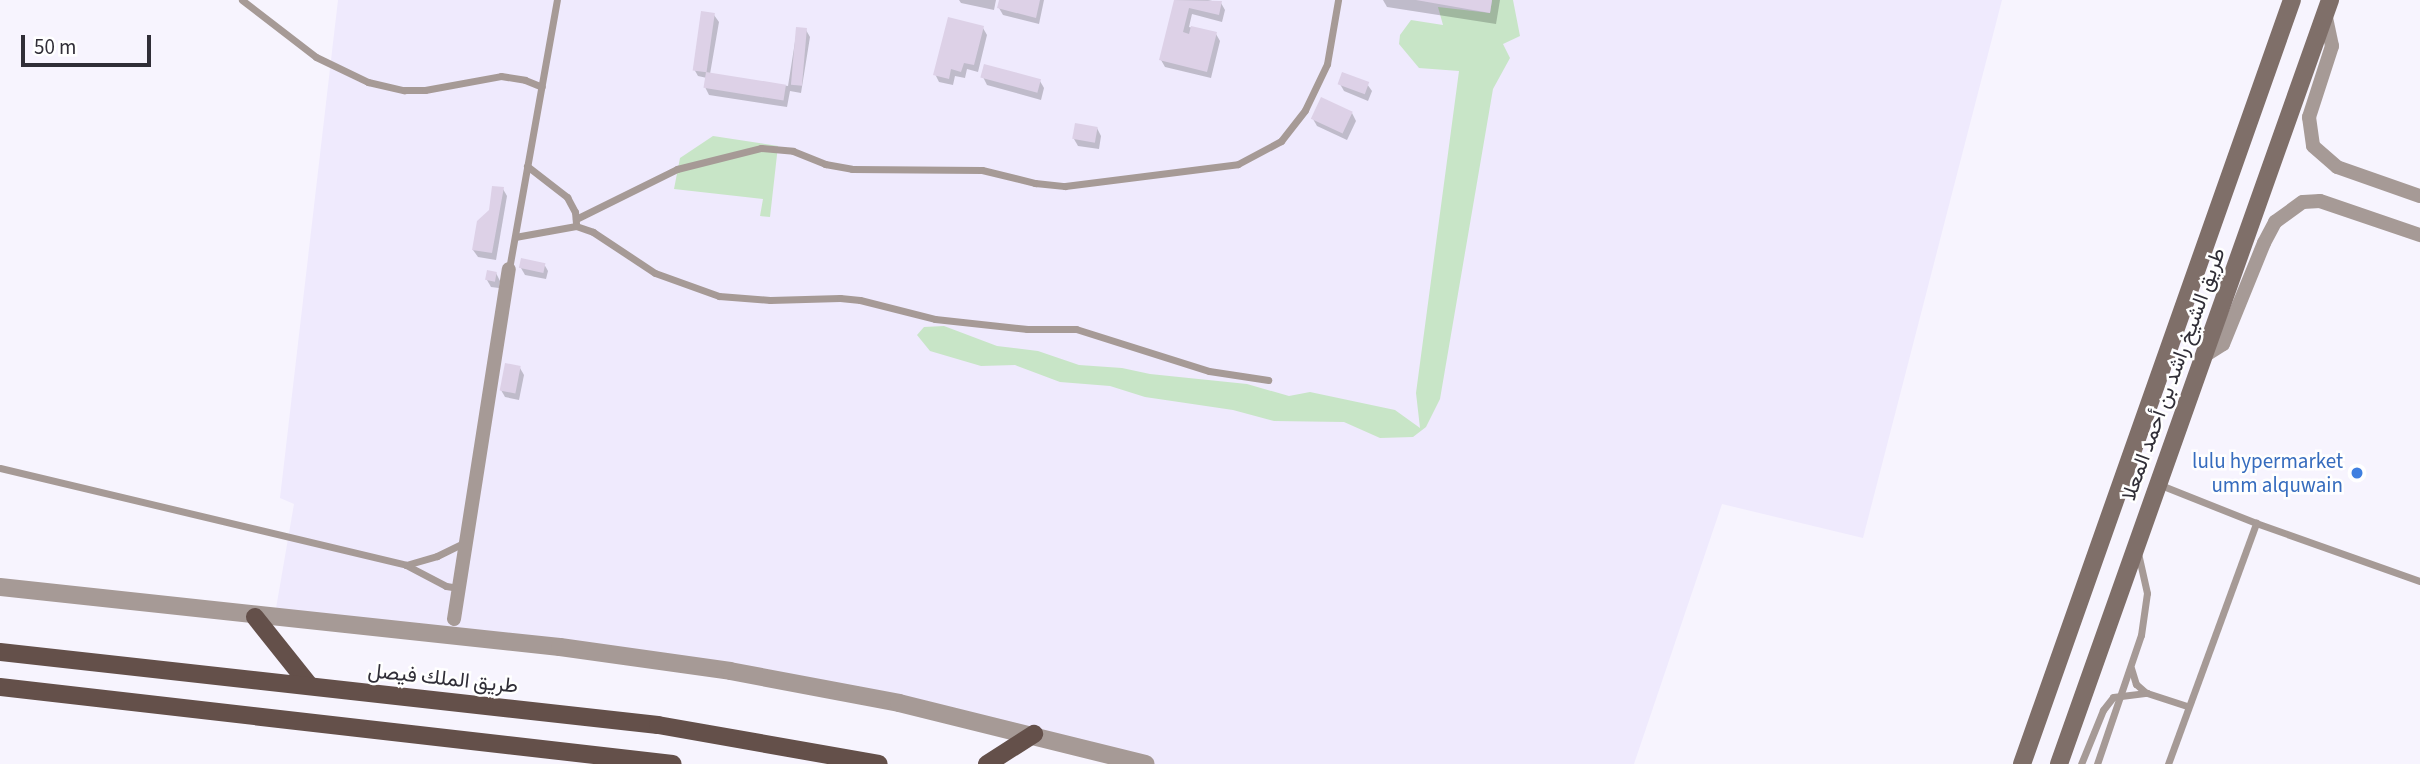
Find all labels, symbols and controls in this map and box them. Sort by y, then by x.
scale bar [24,21,154,65]
text: 50 m [34,32,76,62]
street label: طريق الشيخ راشد بن أحمد المعلا [2116,244,2230,504]
place label: lulu hypermarket umm alquwain [2192,448,2343,498]
marker: lulu hypermarket umm alquwain [2349,465,2365,481]
street label: طريق الملك فيصل [367,658,519,698]

